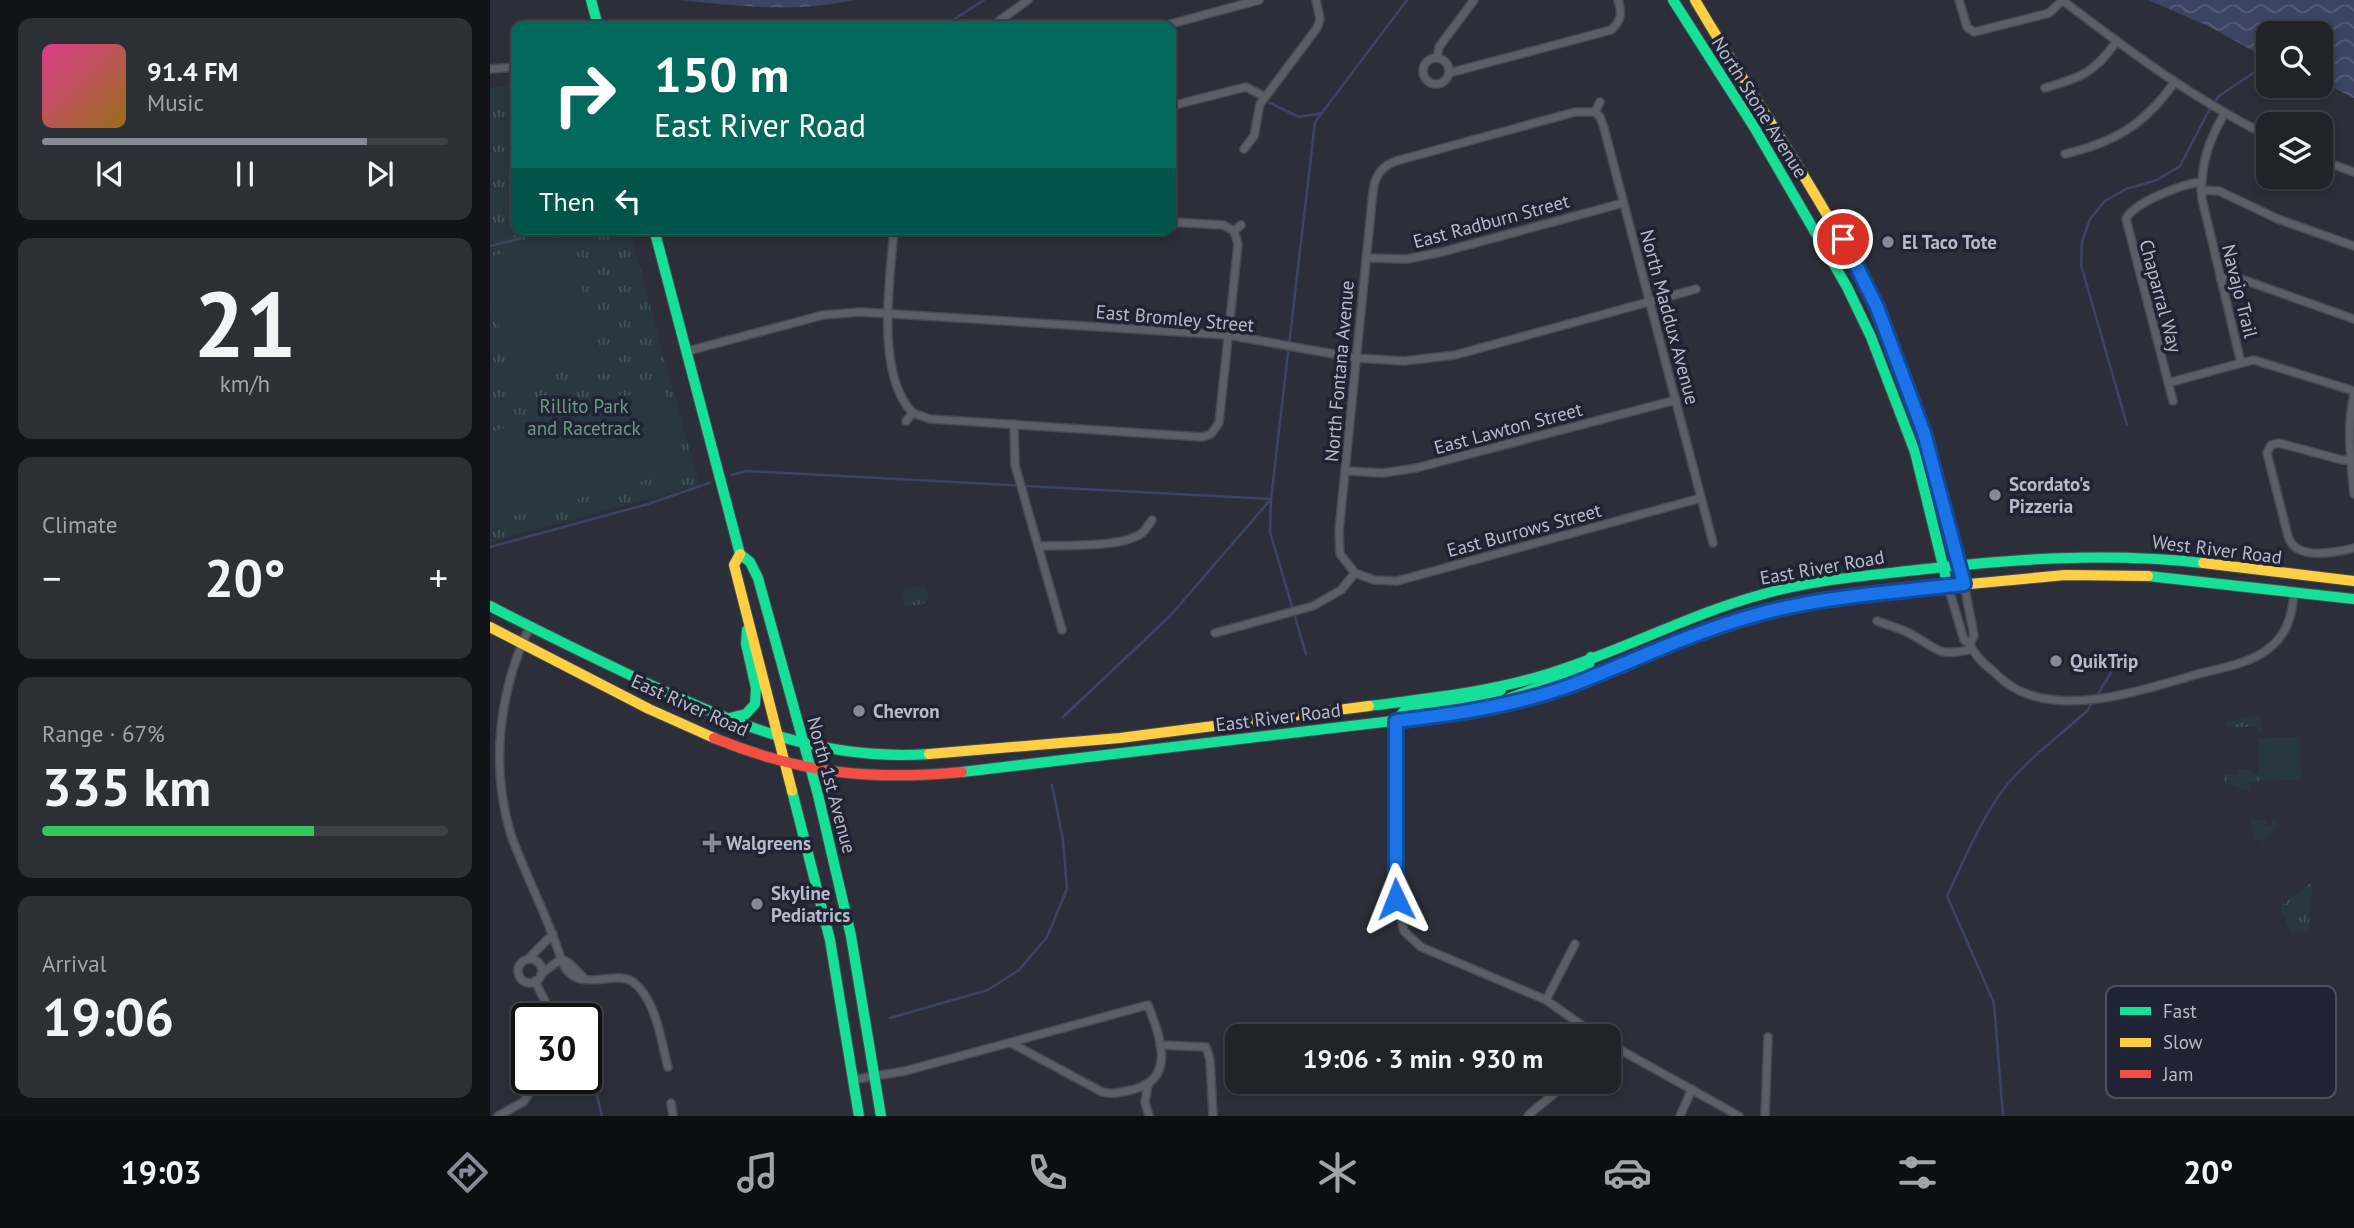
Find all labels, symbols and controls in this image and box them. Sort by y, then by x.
map controls [2256,21,2333,189]
button: search [2256,21,2333,98]
street label: North Stone Avenue [1707,32,1813,182]
text: 150 m [654,42,789,106]
icon: right [539,49,630,140]
text: 91.4 FM [147,55,238,88]
text: Music [147,88,204,117]
text: East River Road [654,104,866,146]
button: layers [2256,112,2333,189]
icon: previous [91,155,129,193]
icon: pause [226,155,264,193]
icon: next [361,155,399,193]
icon: left [609,182,647,220]
text: Then [539,185,595,218]
street label: East Radburn Street [1410,188,1572,253]
pin [1813,209,1873,269]
icon: arrive [1824,220,1862,258]
street label: North Maddux Avenue [1635,227,1705,407]
place label: El Taco Tote [1902,230,1997,254]
marker: El Taco Tote [1880,234,1896,250]
street label: Chaparral Way [2134,237,2188,355]
street label: Navajo Trail [2217,242,2263,341]
text: 21 [193,264,297,382]
street label: North Fontana Avenue [1319,279,1359,463]
street label: East Bromley Street [1095,299,1256,337]
text: km/h [220,369,270,398]
park label: Rillito Park and Racetrack [527,394,641,440]
street label: East Lawton Street [1431,397,1585,459]
place label: Scordato's Pizzeria [2009,472,2090,518]
marker: Scordato's Pizzeria [1987,487,2003,503]
street label: East Burrows Street [1444,498,1604,562]
text: Climate [42,510,117,539]
street label: West River Road [2151,529,2283,569]
text: 20° [204,544,286,611]
street label: East River Road [1758,544,1886,590]
text: − [42,553,61,602]
text: + [429,553,448,602]
place label: QuikTrip [2070,649,2138,673]
marker: QuikTrip [2048,653,2064,669]
street label: East River Road [628,668,752,742]
street label: East River Road [1214,697,1342,737]
place label: Chevron [873,699,940,723]
marker: Chevron [851,703,867,719]
street label: North 1st Avenue [802,714,862,856]
text: Range · 67% [42,719,165,748]
text: 335 km [42,753,211,820]
place label: Walgreens [726,831,811,855]
marker: Walgreens [704,835,720,851]
position arrow [1359,862,1433,936]
place label: Skyline Pediatrics [771,881,850,927]
marker: Skyline Pediatrics [749,896,765,912]
text: Arrival [42,949,106,978]
text: 19:06 [42,983,174,1050]
legend [2106,986,2336,1098]
text: Fast [2163,999,2197,1023]
speed limit sign: 30 [511,1003,602,1094]
text: Slow [2163,1030,2203,1054]
text: 19:06 · 3 min · 930 m [1303,1042,1543,1075]
text: Jam [2162,1062,2193,1086]
icon: directions [443,1148,492,1197]
icon: music [733,1148,782,1197]
icon: phone [1023,1148,1072,1197]
icon: climate [1313,1148,1362,1197]
icon: car [1603,1148,1652,1197]
icon: filters [1893,1148,1942,1197]
text: 19:03 [121,1151,202,1193]
text: 20° [2183,1151,2233,1193]

